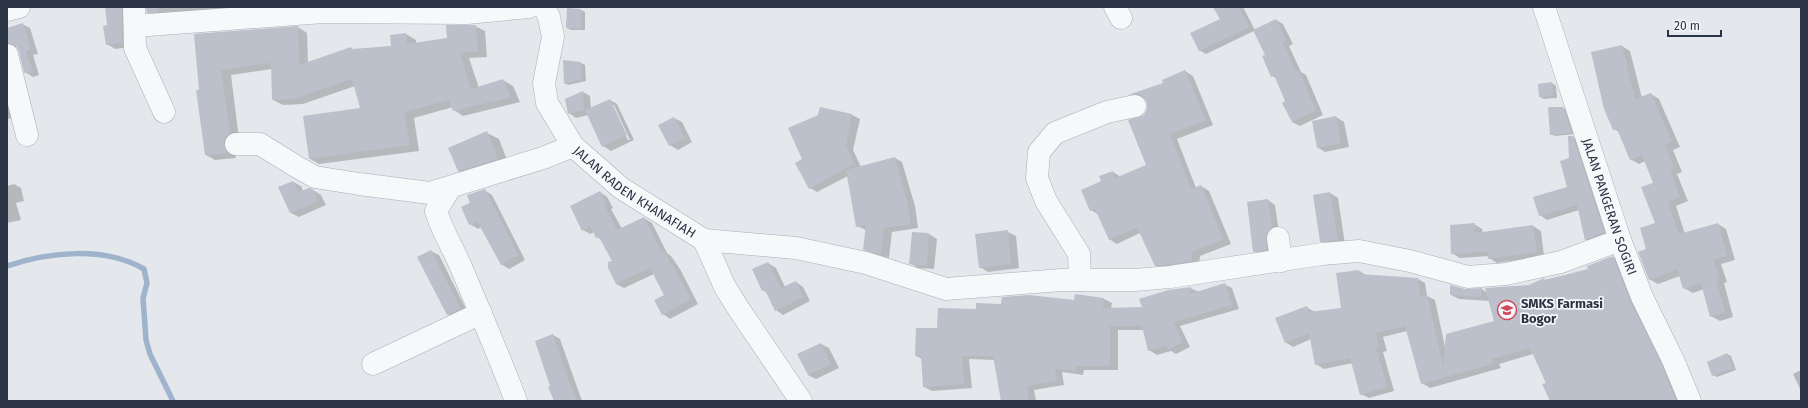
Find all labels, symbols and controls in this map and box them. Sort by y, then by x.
scale bar [1668,12,1721,38]
text: 20 m [1674,19,1700,33]
street label: JALAN PANGERAN SOGIRI [1580,136,1640,277]
street label: JALAN RADEN KHANAFIAH [571,143,699,241]
place label: SMKS Farmasi Bogor [1521,296,1603,326]
school or university icon: SMKS Farmasi Bogor [1496,299,1518,321]

